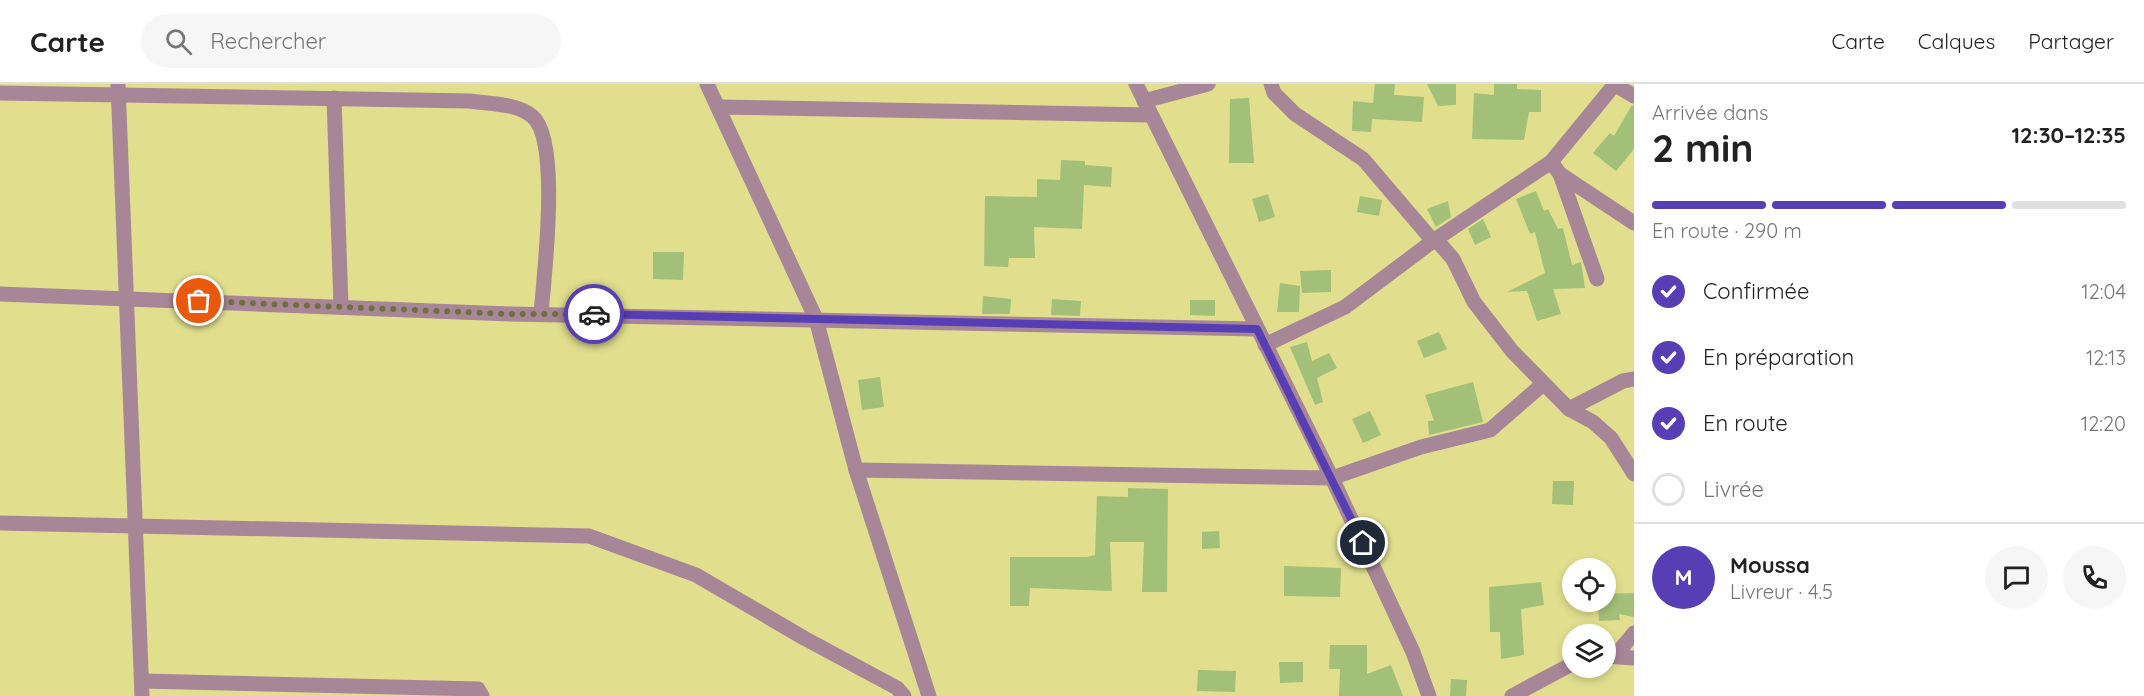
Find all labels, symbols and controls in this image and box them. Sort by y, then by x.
search box [141,14,561,68]
text: Carte [30,24,105,59]
icon: search [162,25,195,58]
text: Rechercher [210,27,326,55]
text: Carte [1831,28,1885,54]
text: Calques [1918,28,1995,54]
text: Partager [2028,28,2114,54]
text: Arrivée dans [1652,100,1768,125]
text: 12:30–12:35 [2012,121,2126,149]
text: 2 min [1652,123,1754,172]
text: En route · 290 m [1652,218,1802,243]
pin [173,275,224,326]
icon: check [1652,275,1685,308]
text: Confirmée [1703,277,1809,305]
text: 12:04 [2081,279,2126,304]
icon: bag [182,284,215,317]
courier [564,284,624,344]
icon: car [578,298,611,331]
icon: check [1652,341,1685,374]
text: En préparation [1703,343,1854,371]
text: 12:13 [2086,345,2126,370]
icon: check [1652,407,1685,440]
text: En route [1703,409,1788,437]
text: 12:20 [2081,411,2126,436]
text: Livrée [1703,475,1764,503]
pin [1337,517,1388,568]
icon: home [1346,526,1379,559]
button: chat [1985,546,2048,609]
button: phone [2063,546,2126,609]
text: Moussa [1730,551,1810,579]
map controls [1562,558,1616,678]
button: locate [1562,558,1616,612]
text: M [1674,563,1693,591]
text: Livreur · 4.5 [1730,579,1833,604]
button: layers [1562,624,1616,678]

